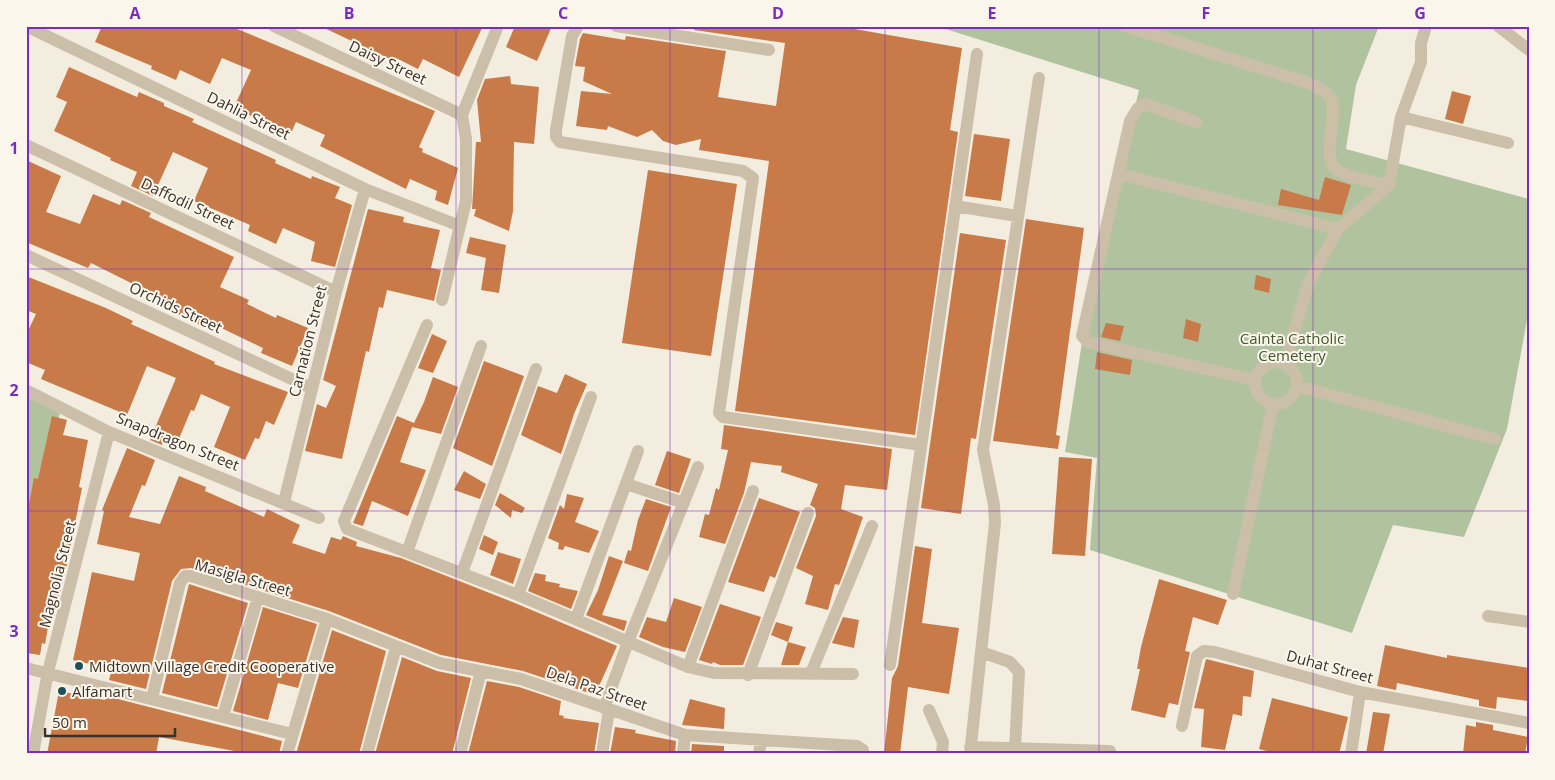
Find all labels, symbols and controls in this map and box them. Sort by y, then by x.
text: A [129,2,141,24]
text: B [344,2,354,24]
text: C [558,2,568,24]
text: D [772,2,784,24]
text: E [988,2,997,24]
text: F [1202,2,1210,24]
text: G [1414,2,1426,24]
street label: Daisy Street [346,35,430,89]
street label: Dahlia Street [204,86,294,144]
text: 1 [9,137,19,159]
street label: Daffodil Street [138,173,238,233]
street label: Orchids Street [126,277,226,337]
street label: Carnation Street [283,283,331,399]
park label: Cainta Catholic Cemetery [1240,328,1344,365]
text: 2 [9,379,19,401]
street label: Snapdragon Street [114,407,242,475]
street label: Magnolia Street [34,518,80,630]
street label: Masigla Street [193,554,293,600]
text: 3 [9,620,19,642]
street label: Duhat Street [1285,645,1375,687]
place label: Midtown Village Credit Cooperative [89,656,334,676]
marker: Midtown Village Credit Cooperative [73,660,85,672]
street label: Dela Paz Street [544,661,650,715]
place label: Alfamart [72,681,132,701]
marker: Alfamart [56,685,68,697]
scale bar [45,705,175,737]
text: 50 m [52,712,87,732]

